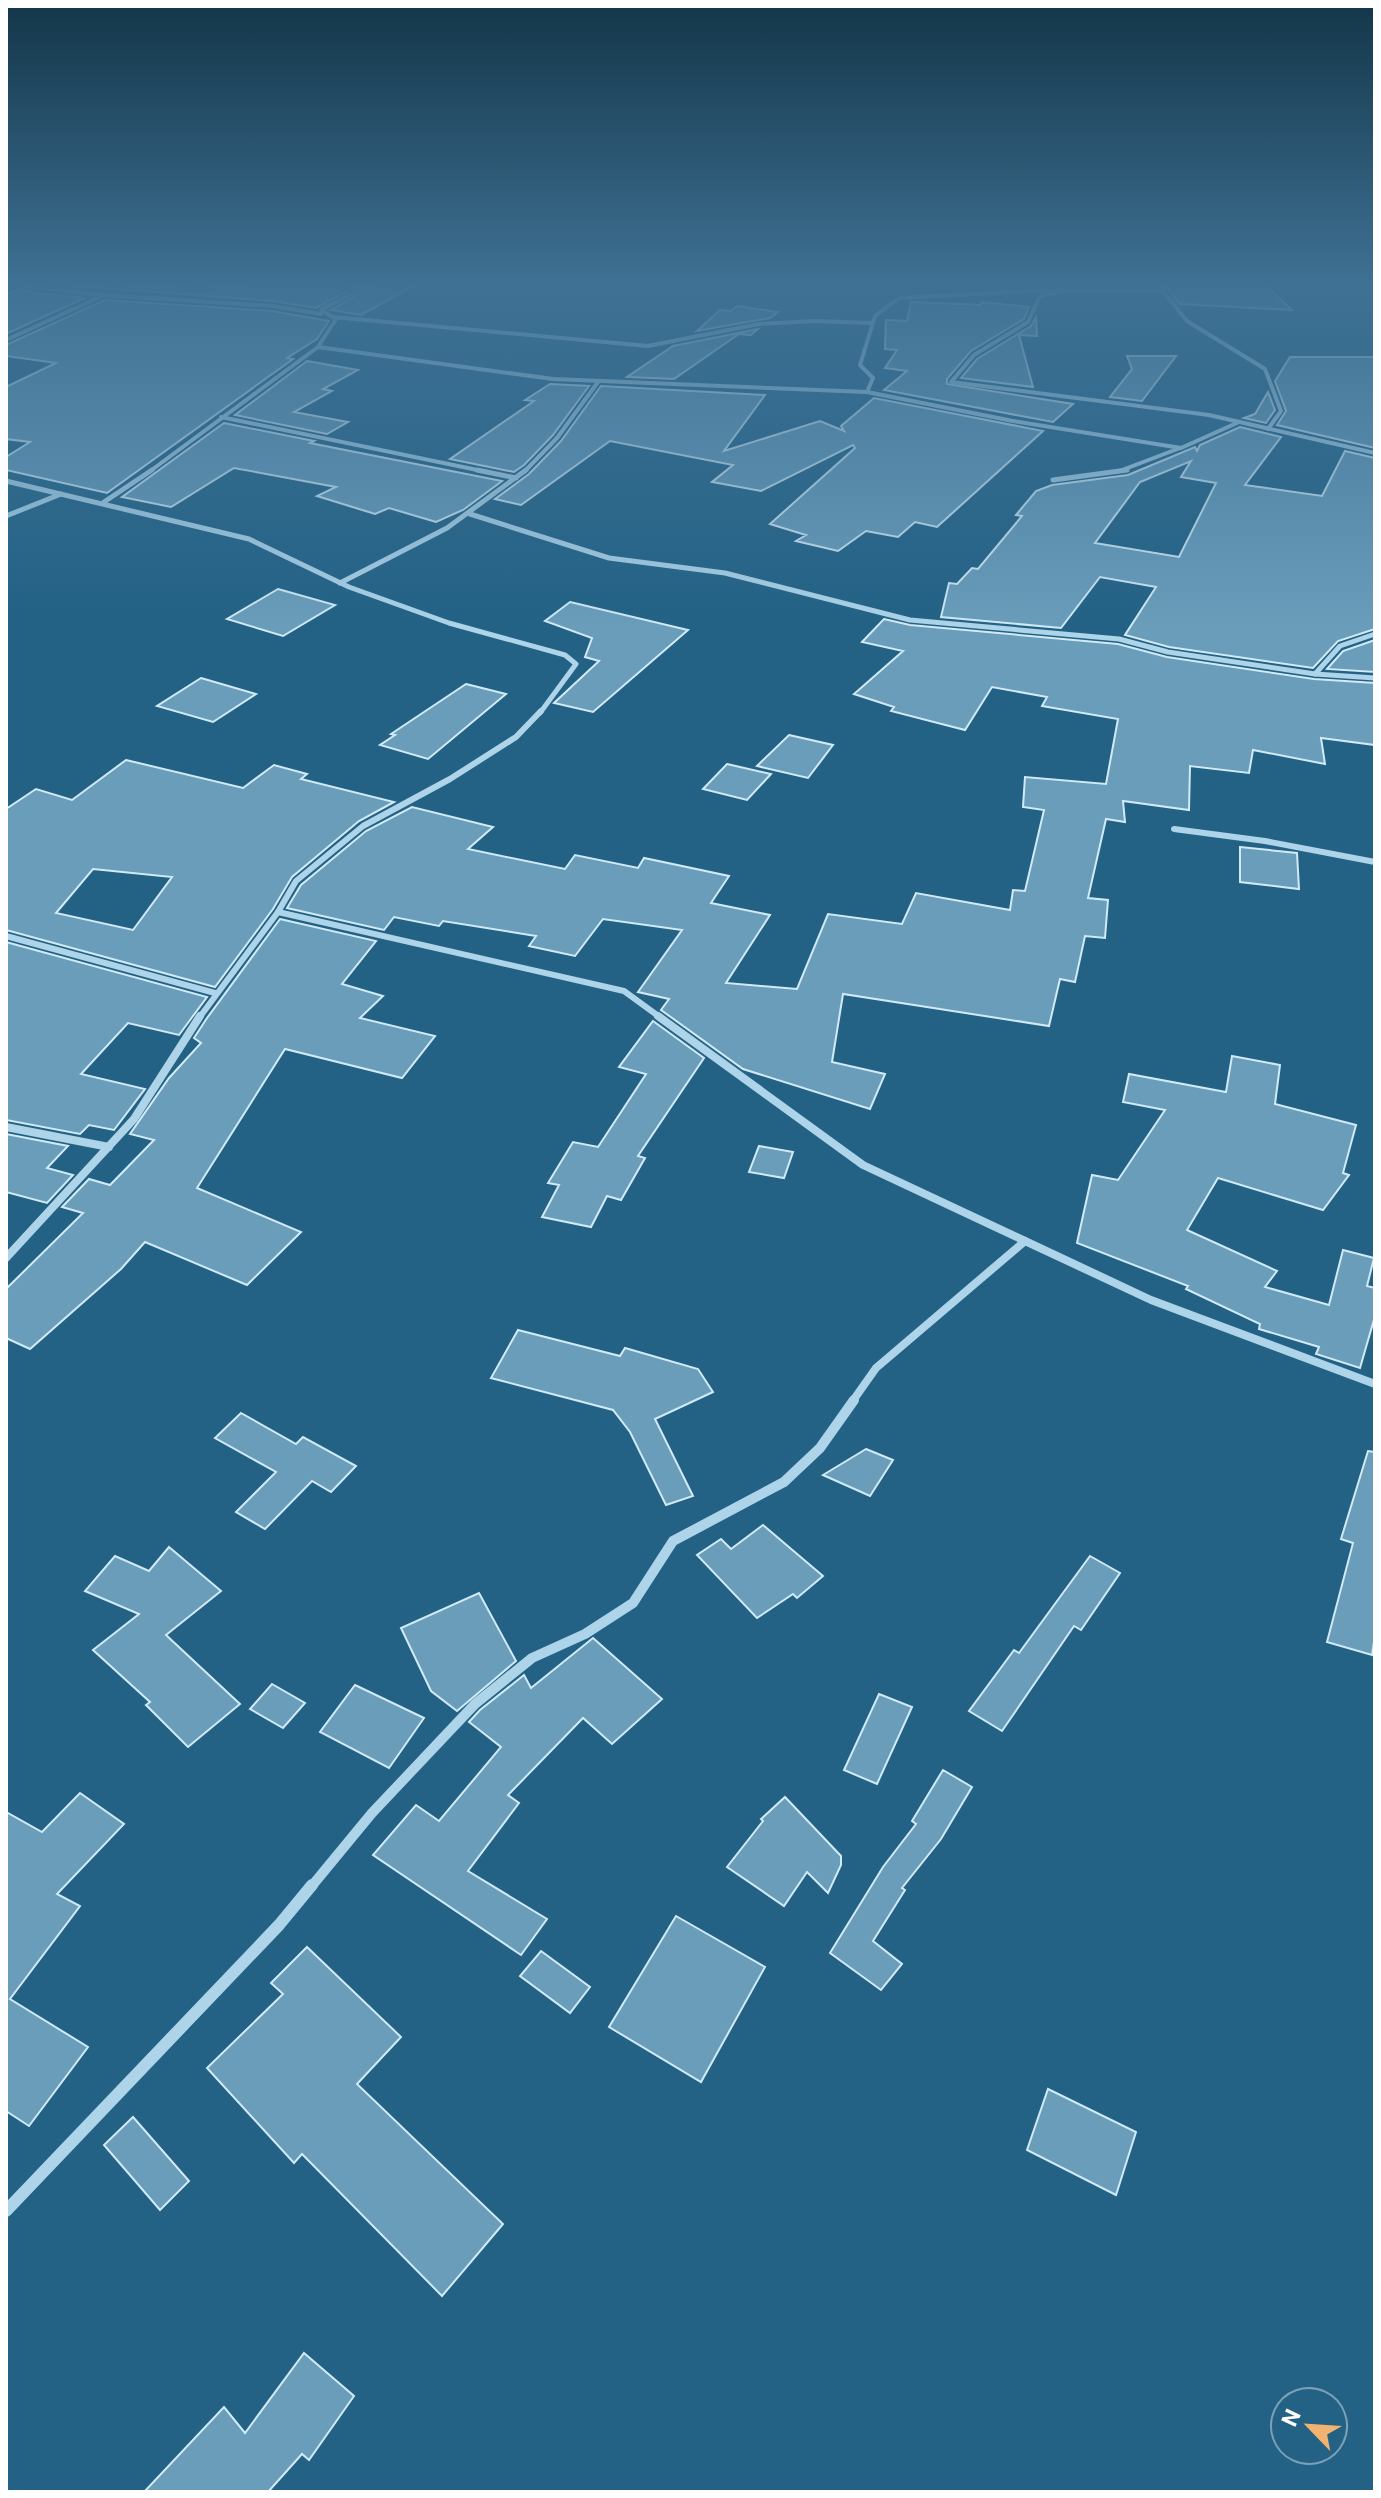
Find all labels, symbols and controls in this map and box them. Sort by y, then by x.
north arrow [1269,2386,1349,2466]
text: N [1277,2405,1306,2430]

